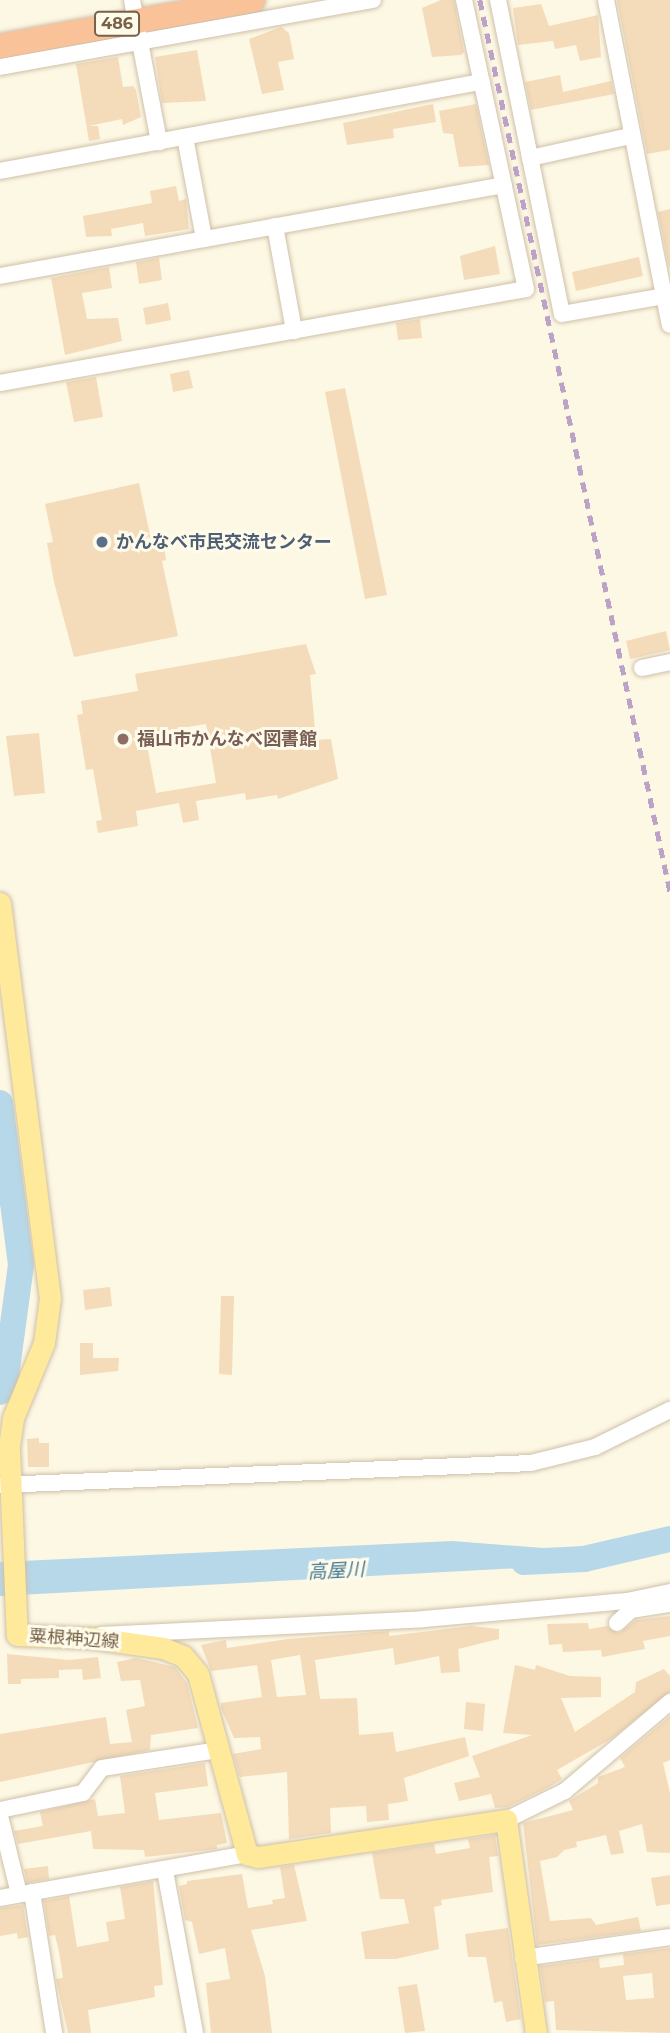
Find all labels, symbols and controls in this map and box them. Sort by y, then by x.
road number: 486 [92,12,142,36]
place label: かんなべ市民交流センター [116,531,332,553]
marker: かんなべ市民交流センター [94,534,110,550]
place label: 福山市かんなべ図書館 [137,728,317,750]
marker: 福山市かんなべ図書館 [115,731,131,747]
water label: 高屋川 [307,1558,365,1584]
street label: 粟根神辺線 [28,1625,120,1653]

